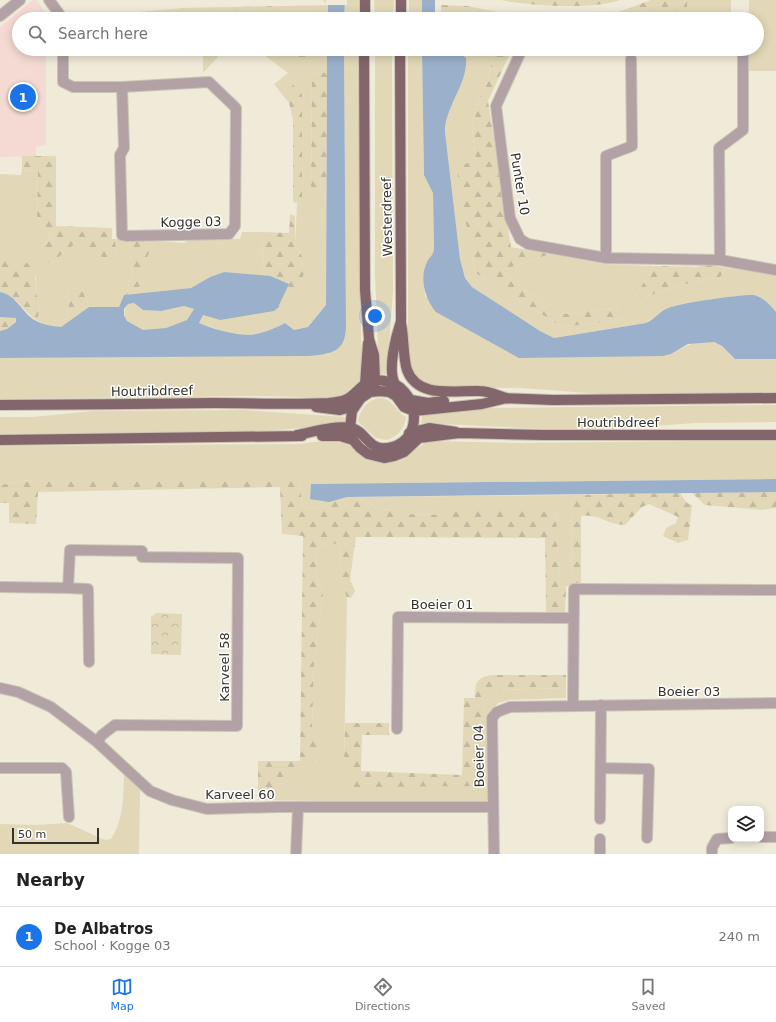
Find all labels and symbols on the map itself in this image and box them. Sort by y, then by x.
pin: 1 [10,82,36,112]
street label: Punter 10 [508,152,532,216]
street label: Westerdreef [379,177,395,257]
street label: Kogge 03 [160,214,222,230]
your location [365,306,385,326]
street label: Houtribdreef [111,383,194,399]
street label: Houtribdreef [577,415,659,430]
street label: Boeier 01 [411,597,473,612]
street label: Karveel 58 [217,632,232,702]
street label: Boeier 03 [658,684,720,699]
street label: Boeier 04 [471,725,487,787]
street label: Karveel 60 [205,787,275,802]
scale bar [12,826,99,845]

